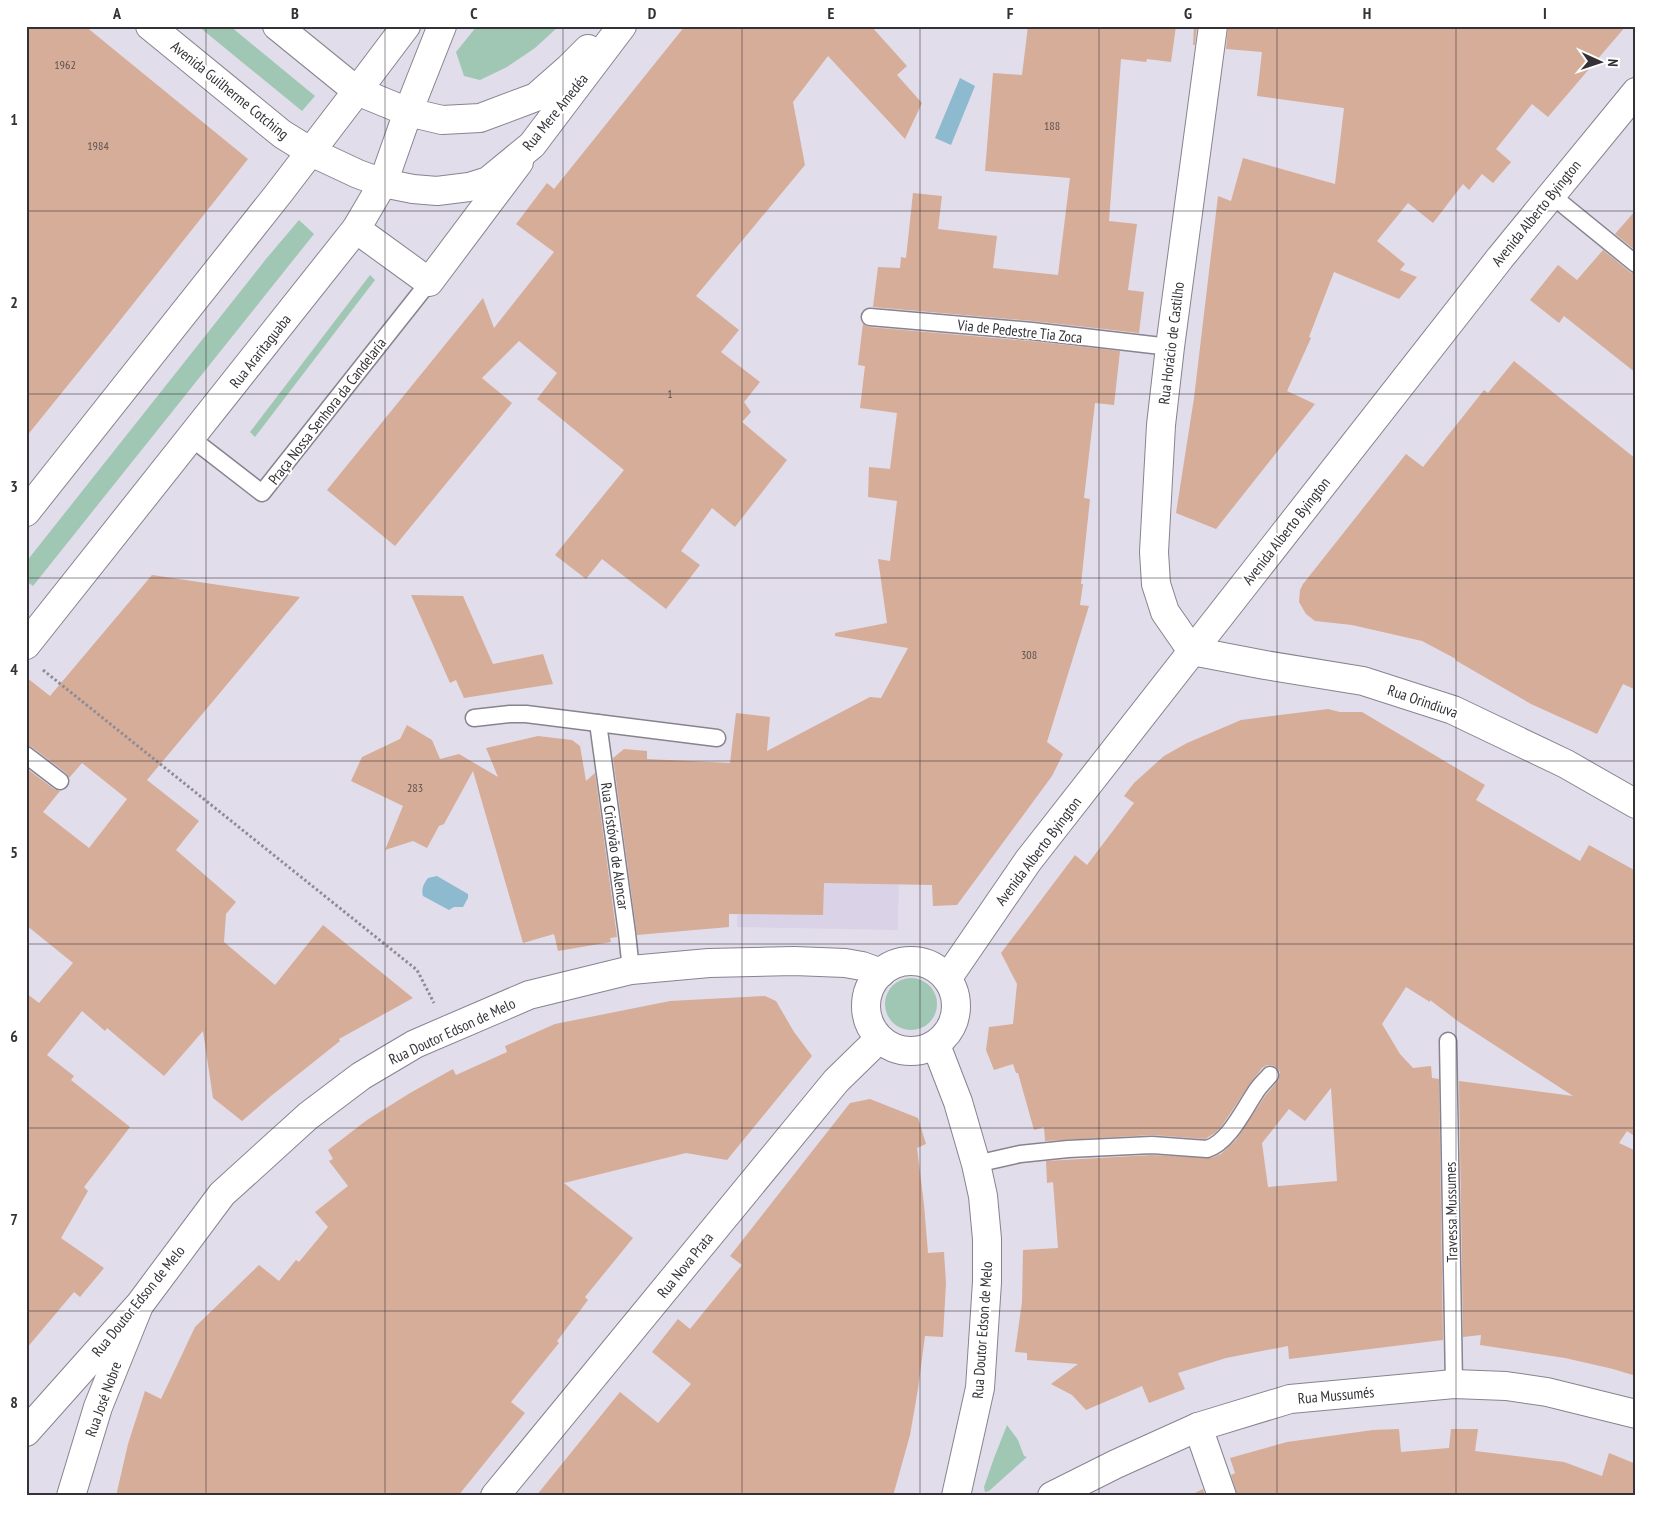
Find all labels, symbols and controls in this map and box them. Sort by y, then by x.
text: A [112,3,122,23]
text: B [291,3,299,23]
text: C [470,3,478,23]
text: D [648,3,657,23]
text: E [828,3,835,23]
text: F [1007,3,1014,23]
text: G [1184,3,1192,23]
text: H [1363,3,1371,23]
text: I [1543,3,1547,23]
street label: Avenida Guilherme Cotching [167,37,293,143]
north arrow [1574,38,1624,88]
house number: 1962 [54,57,76,72]
text: N [1604,58,1622,67]
street label: Rua Mere Amedéa [518,70,592,154]
text: 1 [10,109,18,129]
house number: 188 [1044,118,1060,133]
house number: 1984 [87,138,109,153]
street label: Avenida Alberto Byington [1487,156,1585,270]
street label: Rua Horácio de Castilho [1154,281,1188,405]
text: 2 [10,292,18,312]
street label: Rua Araritaguaba [225,310,295,392]
street label: Via de Pedestre Tia Zoca [956,315,1083,347]
street label: Praça Nossa Senhora da Candelaría [264,334,390,488]
house number: 1 [667,386,673,401]
street label: Avenida Alberto Byington [1238,473,1334,589]
text: 3 [10,476,18,496]
house number: 308 [1021,647,1037,662]
text: 4 [10,659,18,679]
street label: Rua Orindiuva [1385,680,1461,722]
house number: 283 [407,780,423,795]
street label: Rua Cristóvão de Alencar [597,781,633,912]
street label: Avenida Alberto Byington [991,793,1085,909]
text: 5 [10,842,18,862]
street label: Rua Doutor Edson de Melo [386,993,518,1069]
text: 6 [10,1026,18,1046]
street label: Travessa Mussumes [1441,1162,1461,1262]
text: 7 [10,1209,18,1229]
street label: Rua Nova Prata [653,1228,717,1302]
street label: Rua Doutor Edson de Melo [87,1242,189,1360]
street label: Rua Doutor Edson de Melo [968,1261,996,1399]
street label: Rua José Nobre [81,1359,125,1439]
street label: Rua Mussumés [1297,1382,1375,1408]
text: 8 [10,1392,18,1412]

